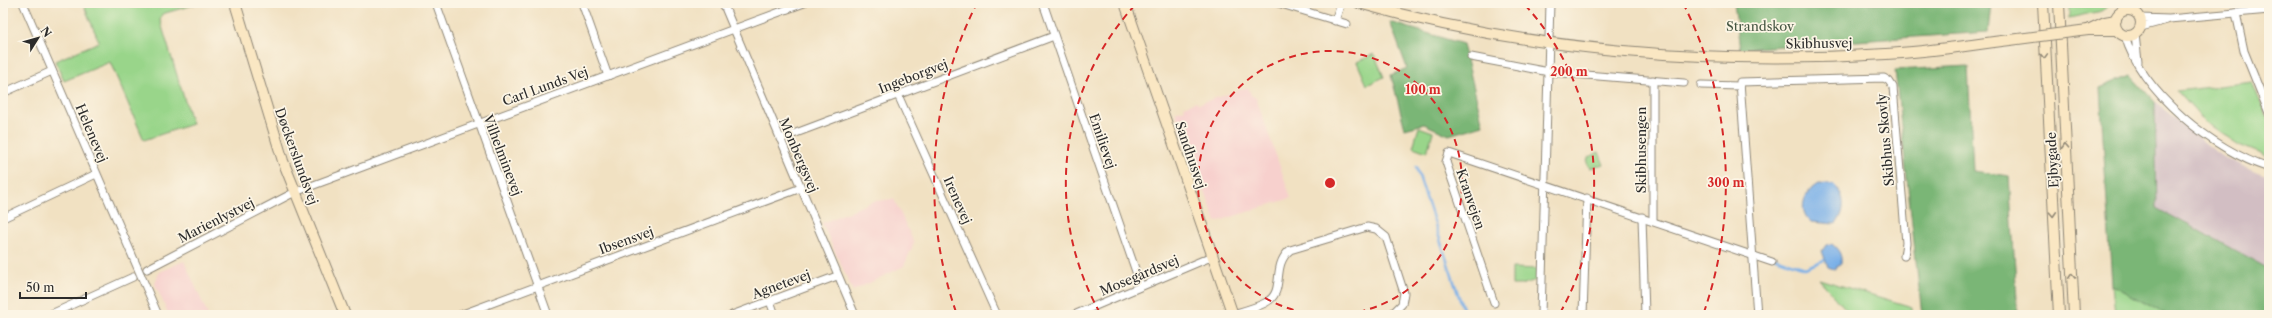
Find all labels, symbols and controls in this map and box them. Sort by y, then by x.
north arrow [18,18,58,58]
park label: Strandskov [1726,18,1795,34]
text: N [38,24,55,40]
street label: Skibhusvej [1786,34,1852,52]
one-way arrow [2040,53,2049,59]
street label: Ingeborgvej [876,55,950,97]
street label: Carl Lunds Vej [500,63,590,109]
text: 200 m [1550,64,1588,79]
text: 100 m [1405,82,1441,97]
street label: Skibhus Skovly [1873,92,1897,187]
street label: Helenevej [73,101,111,165]
street label: Døckerslundsvej [272,105,322,207]
street label: Skibhusengen [1633,107,1649,193]
street label: Vilhelminevej [480,111,526,198]
street label: Emilievej [1086,111,1120,171]
street label: Monbergsvej [776,115,822,195]
street label: Sandhusvej [1172,119,1210,191]
street label: Ejbygade [2043,132,2061,188]
one-way arrow [2060,143,2069,149]
street label: Kranvejen [1453,166,1489,232]
street label: Irenevej [940,174,976,226]
text: 300 m [1707,175,1745,190]
centre of rings [1323,176,1337,190]
street label: Marienlystvej [175,194,257,246]
one-way arrow [2049,211,2057,217]
street label: Ibsensvej [596,223,656,257]
street label: Mosegårdsvej [1097,251,1181,299]
street label: Agnetevej [749,266,812,302]
one-way arrow [2067,273,2076,279]
scale bar [20,274,86,300]
text: 50 m [26,280,55,295]

